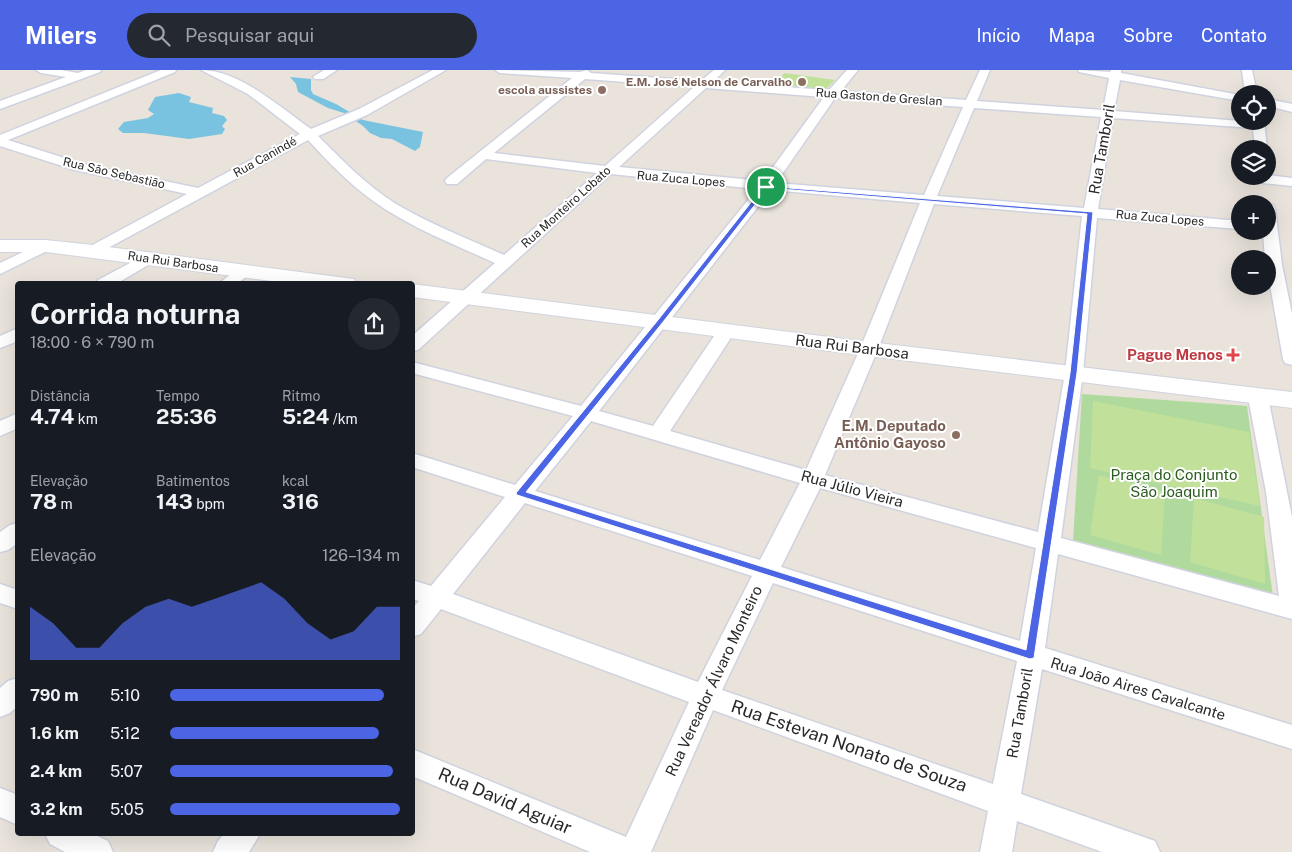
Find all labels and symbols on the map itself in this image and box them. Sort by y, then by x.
place label: E.M. José Nelson de Carvalho [626,75,792,89]
marker: E.M. José Nelson de Carvalho [796,76,808,88]
place label: escola aussistes [498,83,592,97]
marker: escola aussistes [596,84,608,96]
street label: Rua Gaston de Greslan [815,86,943,108]
street label: Rua Tamboril [1085,102,1118,195]
street label: Rua Canindé [231,134,299,180]
street label: Rua São Sebastião [62,154,167,192]
street label: Rua Monteiro Lobato [518,163,614,251]
pin [745,166,787,208]
street label: Rua Zuca Lopes [636,168,726,190]
street label: Rua Zuca Lopes [1115,207,1205,229]
street label: Rua Rui Barbosa [127,249,219,275]
street label: Rua Rui Barbosa [794,331,910,362]
place label: Pague Menos [1127,346,1223,363]
marker: Pague Menos [1227,349,1239,361]
place label: E.M. Deputado Antônio Gayoso [834,417,946,451]
marker: E.M. Deputado Antônio Gayoso [950,429,962,441]
park label: Praça do Conjunto São Joaquim [1111,466,1237,500]
street label: Rua Júlio Vieira [799,467,905,510]
street label: Rua Vereador Álvaro Monteiro [662,583,765,779]
street label: Rua João Aires Cavalcante [1049,654,1228,723]
street label: Rua Tamboril [1003,666,1036,759]
street label: Rua Estevan Nonato de Souza [728,695,970,796]
street label: Rua David Aguiar [435,763,575,838]

